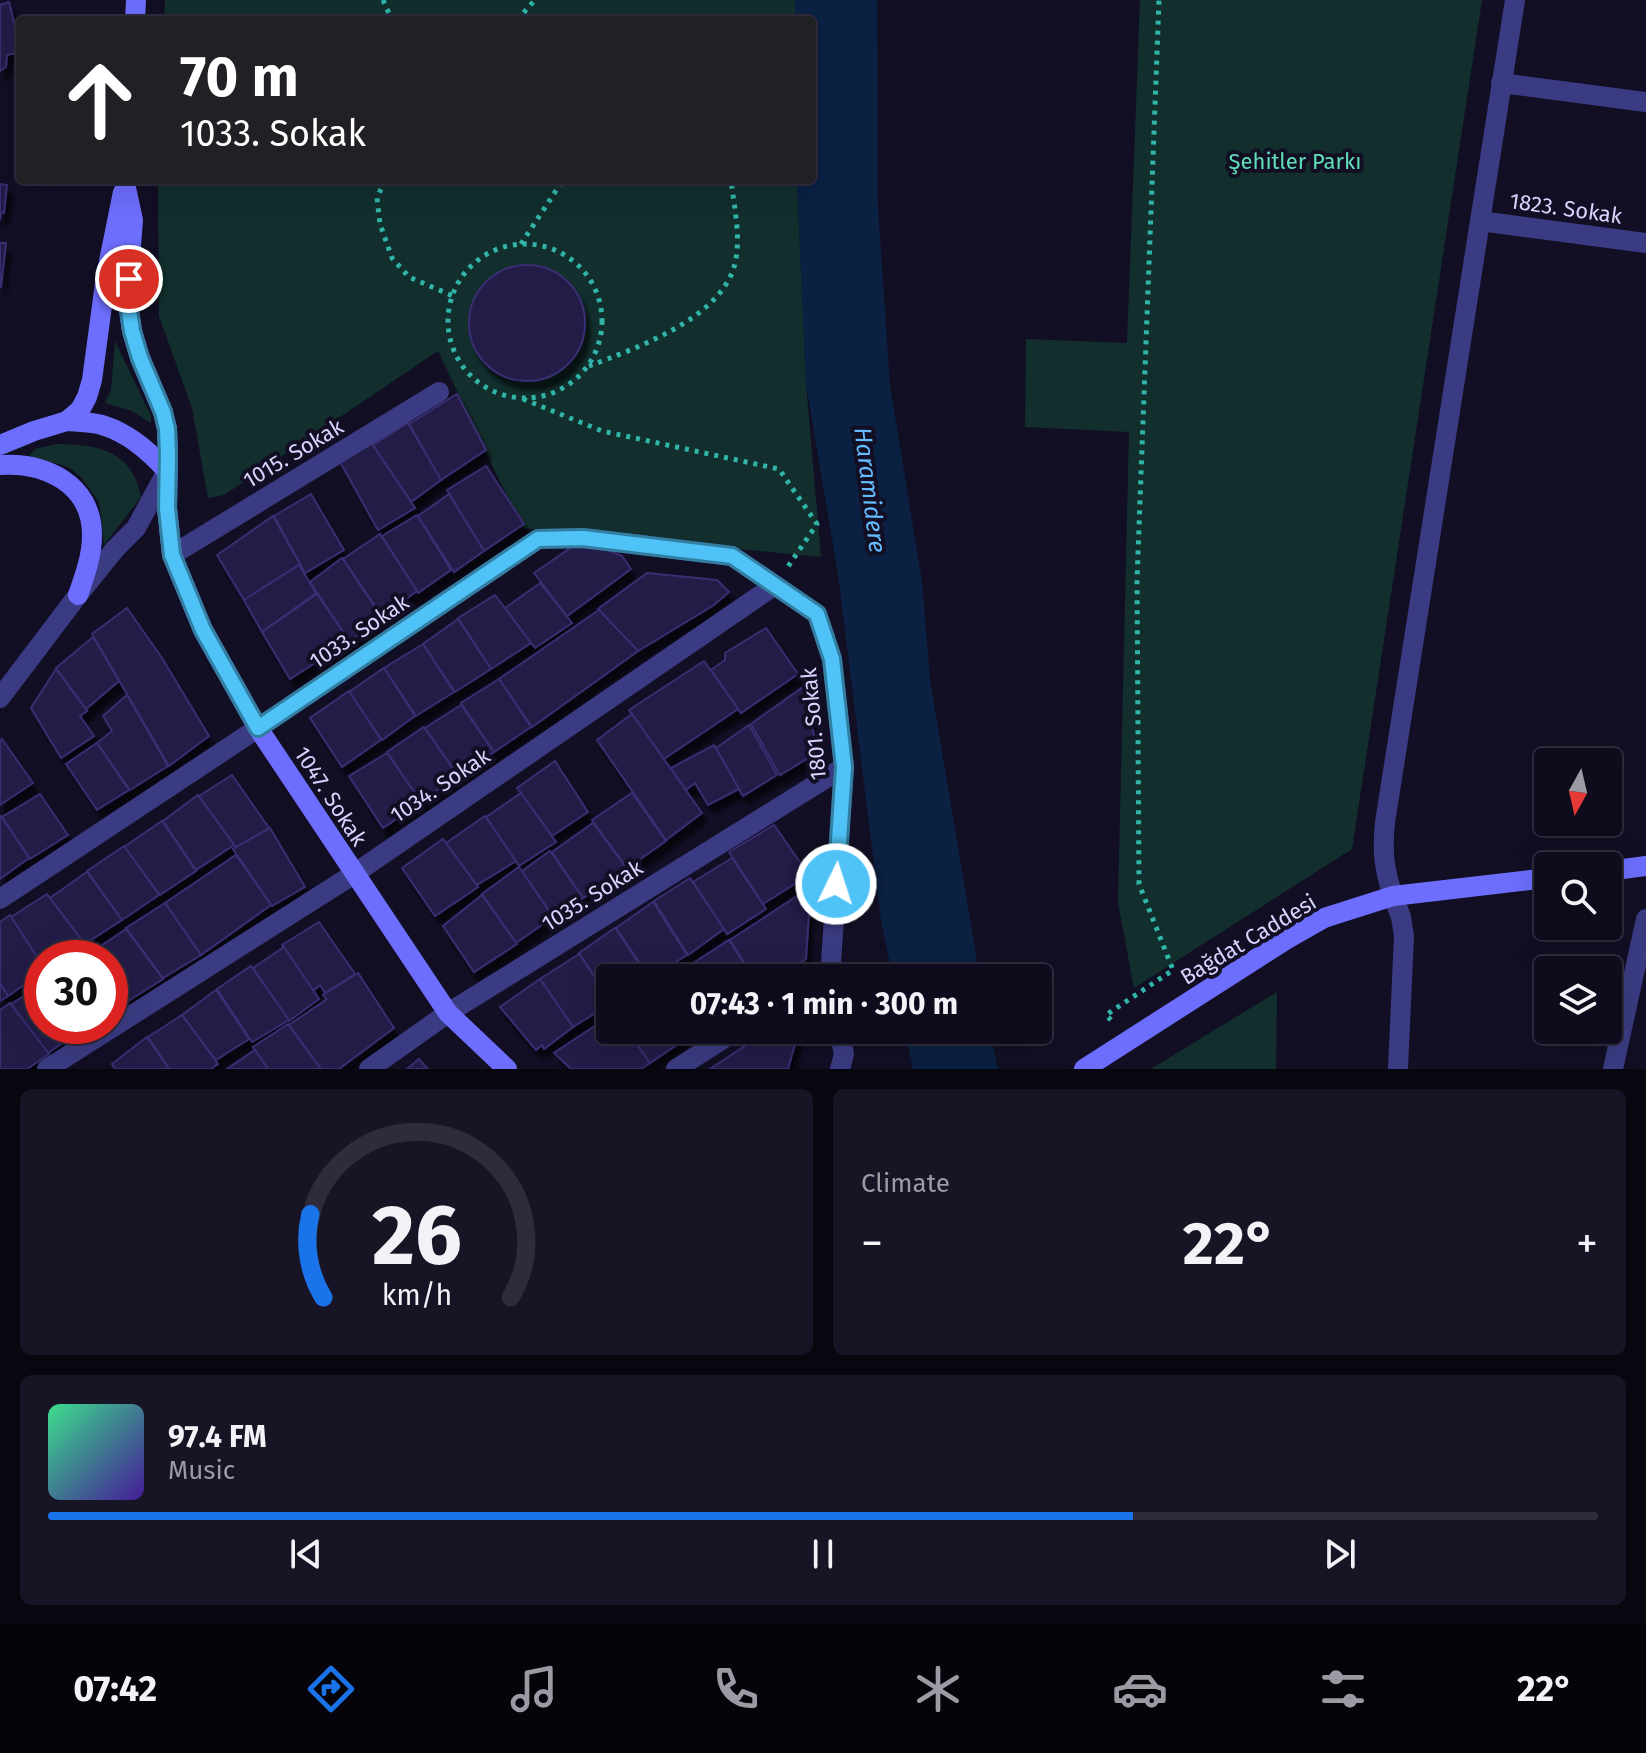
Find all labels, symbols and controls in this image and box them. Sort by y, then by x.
text: 70 m [180,44,299,111]
icon: ahead [48,48,152,152]
text: 1033. Sokak [180,112,366,156]
park label: Şehitler Parkı [1229,148,1361,175]
street label: 1823. Sokak [1508,187,1625,230]
pin [95,245,163,313]
icon: arrive [107,257,151,301]
street label: 1015. Sokak [238,413,349,494]
water label: Haramidere [848,426,892,554]
street label: 1033. Sokak [305,588,415,674]
street label: 1801. Sokak [795,666,832,781]
street label: 1047. Sokak [289,742,373,852]
street label: 1034. Sokak [385,742,496,829]
north arrow [1534,748,1622,836]
map controls [1534,748,1622,1044]
position arrow [794,842,878,926]
button: search [1534,852,1622,940]
street label: 1035. Sokak [537,853,648,937]
street label: Bağdat Caddesi [1175,888,1321,991]
speed limit sign: 30 [24,940,128,1044]
button: layers [1534,956,1622,1044]
text: 07:43 · 1 min · 300 m [690,986,958,1022]
text: Climate [861,1168,950,1199]
text: 26 [372,1186,461,1286]
text: 22° [1183,1208,1276,1280]
text: − [861,1217,883,1270]
text: + [1576,1217,1598,1270]
text: km/h [381,1278,452,1313]
text: 97.4 FM [168,1419,267,1455]
text: Music [168,1455,235,1486]
icon: previous [284,1532,328,1576]
icon: pause [801,1532,845,1576]
icon: next [1318,1532,1362,1576]
icon: directions [303,1661,359,1717]
icon: music [506,1661,562,1717]
icon: phone [708,1661,764,1717]
icon: climate [910,1661,966,1717]
icon: car [1112,1661,1168,1717]
icon: filters [1315,1661,1371,1717]
text: 07:42 [73,1667,157,1711]
text: 22° [1517,1667,1573,1711]

